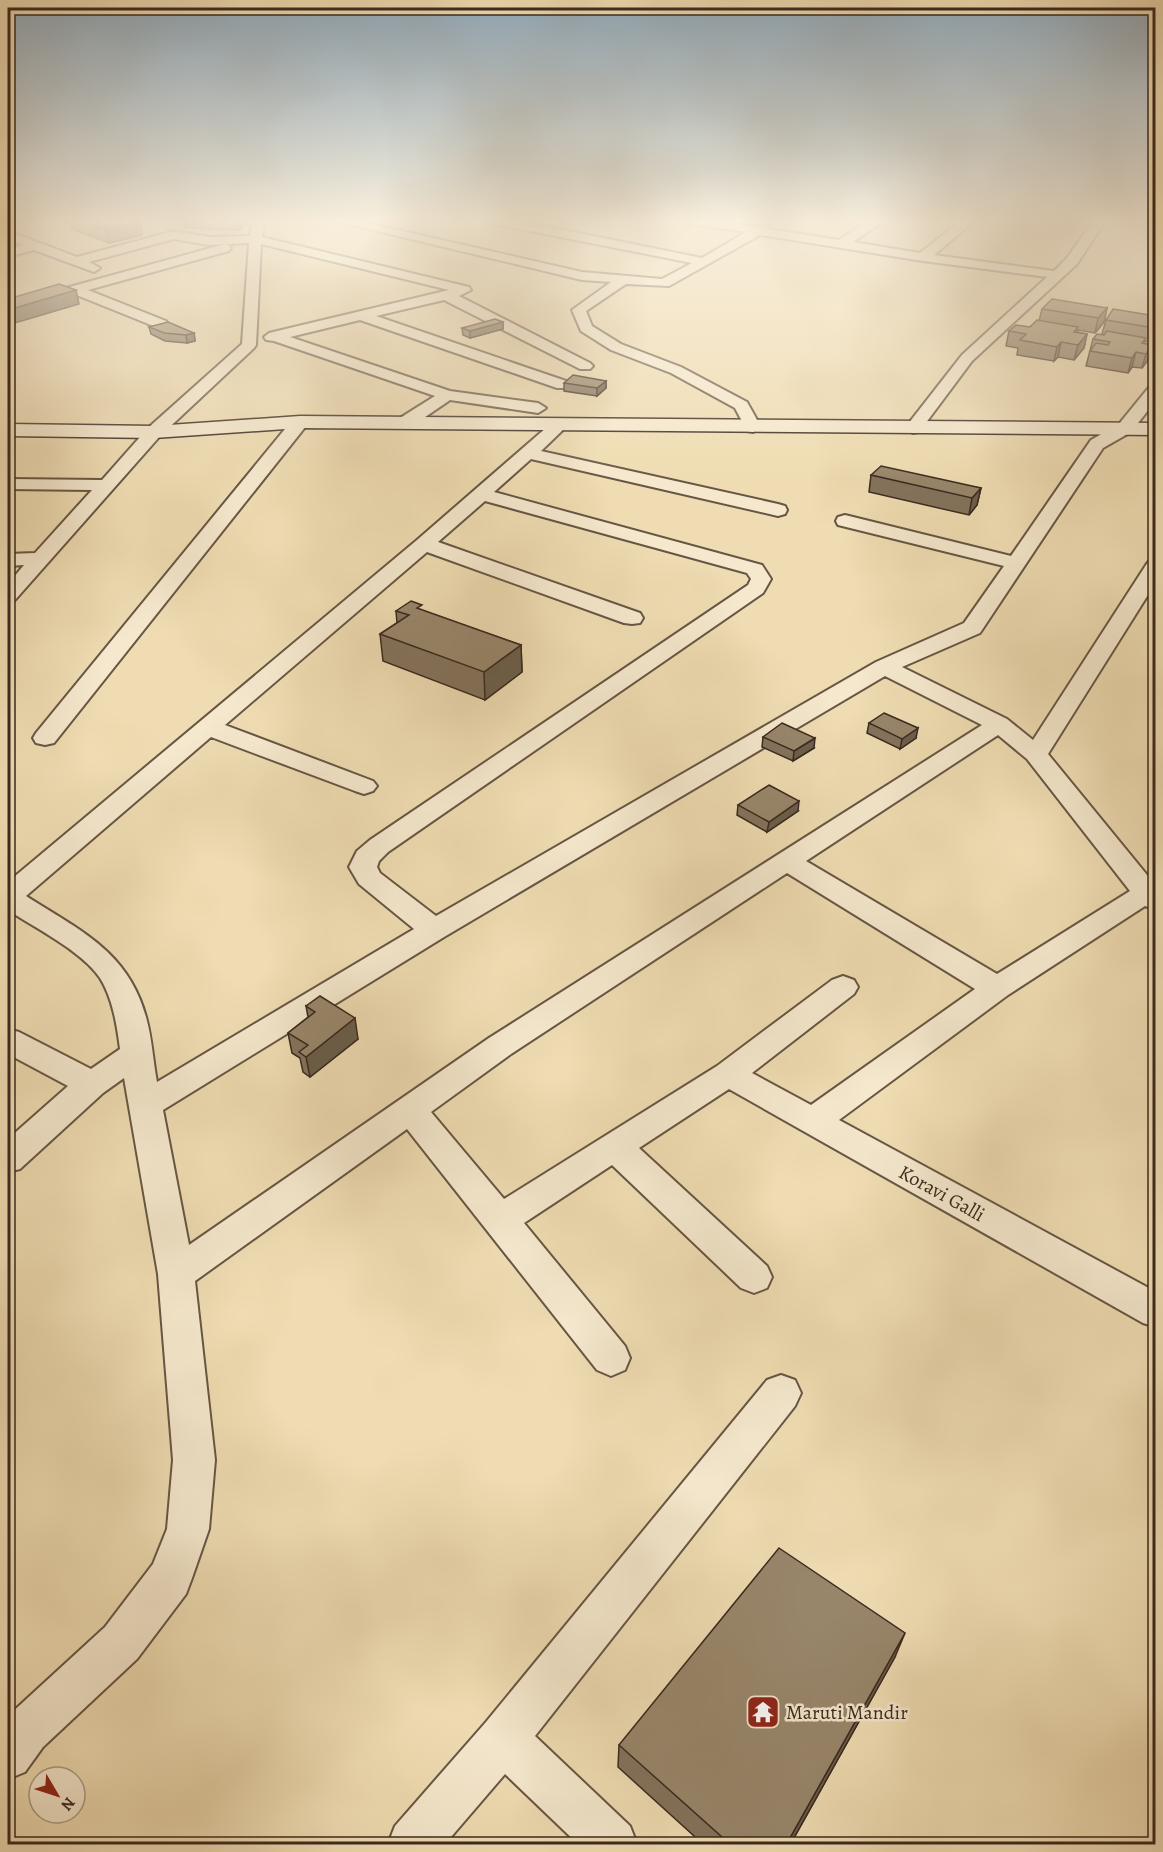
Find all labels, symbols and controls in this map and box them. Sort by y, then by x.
street label: Koravi Galli [894,1159,990,1228]
temple icon: Maruti Mandir [745,1694,781,1730]
place label: Maruti Mandir [786,1699,908,1726]
north arrow [27,1765,87,1825]
text: N [55,1792,80,1816]

